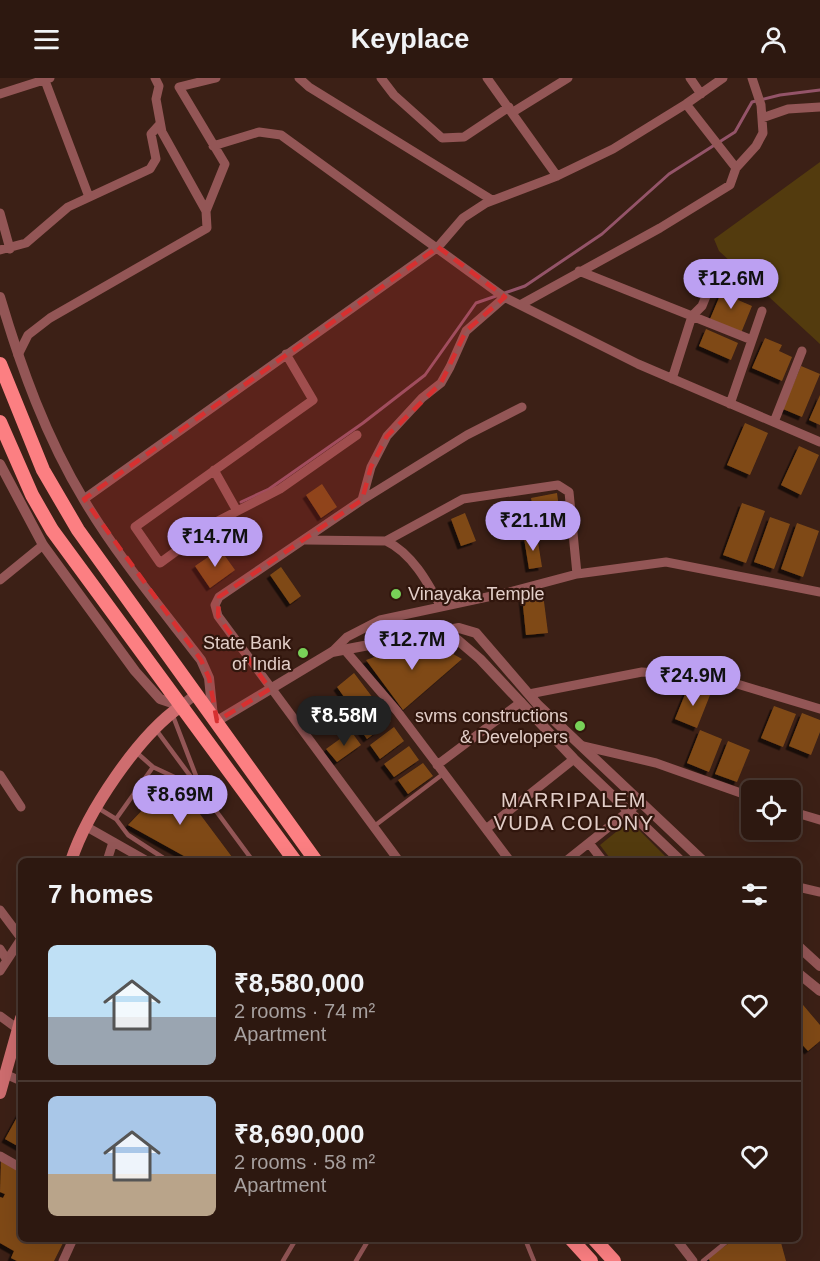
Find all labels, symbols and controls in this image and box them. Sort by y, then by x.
icon: menu [30,23,63,56]
icon: person [757,23,790,56]
text: Keyplace [351,24,469,54]
pin: ₹12.6M [682,259,780,310]
text: ₹12.6M [697,267,765,289]
pin: ₹21.1M [484,501,582,552]
text: ₹21.1M [499,509,567,531]
pin: ₹14.7M [166,517,264,568]
text: ₹14.7M [181,525,249,547]
place label: Vinayaka Temple [408,584,544,604]
marker: Vinayaka Temple [389,587,403,601]
pin: ₹12.7M [363,620,461,671]
text: ₹12.7M [378,628,446,650]
place label: State Bank of India [203,633,292,674]
marker: State Bank of India [296,646,310,660]
pin: ₹24.9M [644,656,742,707]
text: ₹24.9M [659,664,727,686]
pin: ₹8.58M [295,696,393,747]
text: ₹8.58M [310,704,378,726]
place label: svms constructions & Developers [415,706,568,747]
marker: svms constructions & Developers [573,719,587,733]
pin: ₹8.69M [131,775,229,826]
map controls [741,780,801,840]
button: locate [741,780,801,840]
text: ₹8.69M [146,783,214,805]
district label: MARRIPALEM VUDA COLONY [494,789,654,834]
icon: filters [738,878,771,911]
text: 7 homes [48,879,154,909]
text: ₹8,580,000 [234,968,365,998]
icon: home [96,969,168,1041]
icon: heart [738,989,771,1022]
text: 2 rooms · 74 m² [234,1000,375,1022]
text: Apartment [234,1023,326,1045]
text: ₹8,690,000 [234,1119,365,1149]
icon: home [96,1120,168,1192]
icon: heart [738,1140,771,1173]
text: 2 rooms · 58 m² [234,1151,375,1173]
text: Apartment [234,1174,326,1196]

